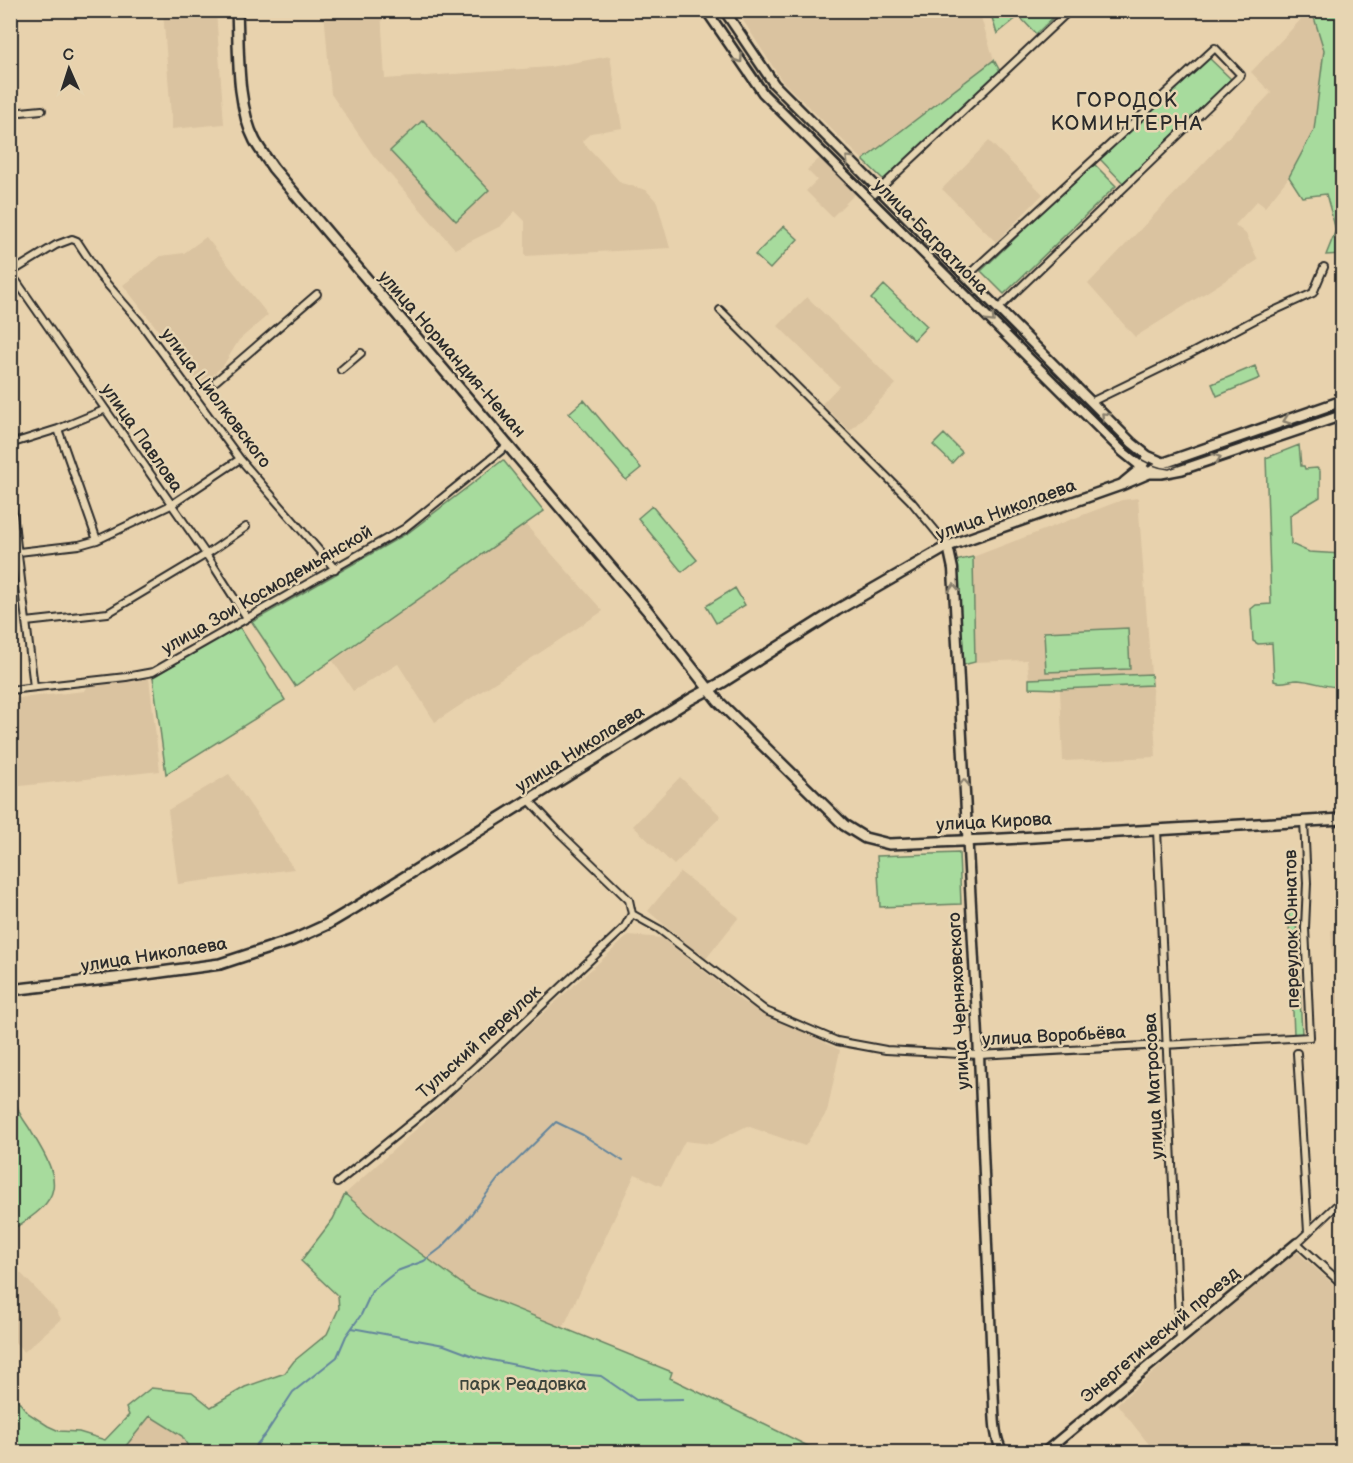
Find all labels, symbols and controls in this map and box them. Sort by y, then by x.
north arrow [39,39,99,99]
text: С [62,46,74,65]
one-way arrow [732,52,743,63]
district label: ГОРОДОК КОМИНТЕРНА [1051,89,1203,136]
one-way arrow [846,155,857,166]
street label: улица Багратиона [869,175,993,299]
street label: улица Нормандия-Неман [374,266,530,442]
one-way arrow [984,312,995,323]
street label: улица Циолковского [157,324,275,472]
street label: улица Павлова [97,380,187,497]
one-way arrow [1102,413,1113,424]
one-way arrow [1282,413,1293,426]
one-way arrow [1211,452,1222,465]
street label: улица Николаева [933,475,1079,545]
street label: улица Зои Космодемьянской [158,521,376,659]
one-way arrow [948,583,961,592]
street label: улица Николаева [512,701,648,797]
one-way arrow [958,778,971,787]
street label: улица Кирова [936,808,1053,836]
street label: переулок Юннатов [1280,849,1304,1008]
street label: улица Черняховского [944,912,974,1090]
street label: улица Николаева [80,933,229,977]
street label: Тульский переулок [413,981,546,1103]
street label: улица Матросова [1140,1012,1168,1160]
street label: улица Воробьёва [982,1022,1127,1050]
street label: Энергетический проезд [1076,1262,1244,1408]
park label: парк Реадовка [459,1374,587,1395]

